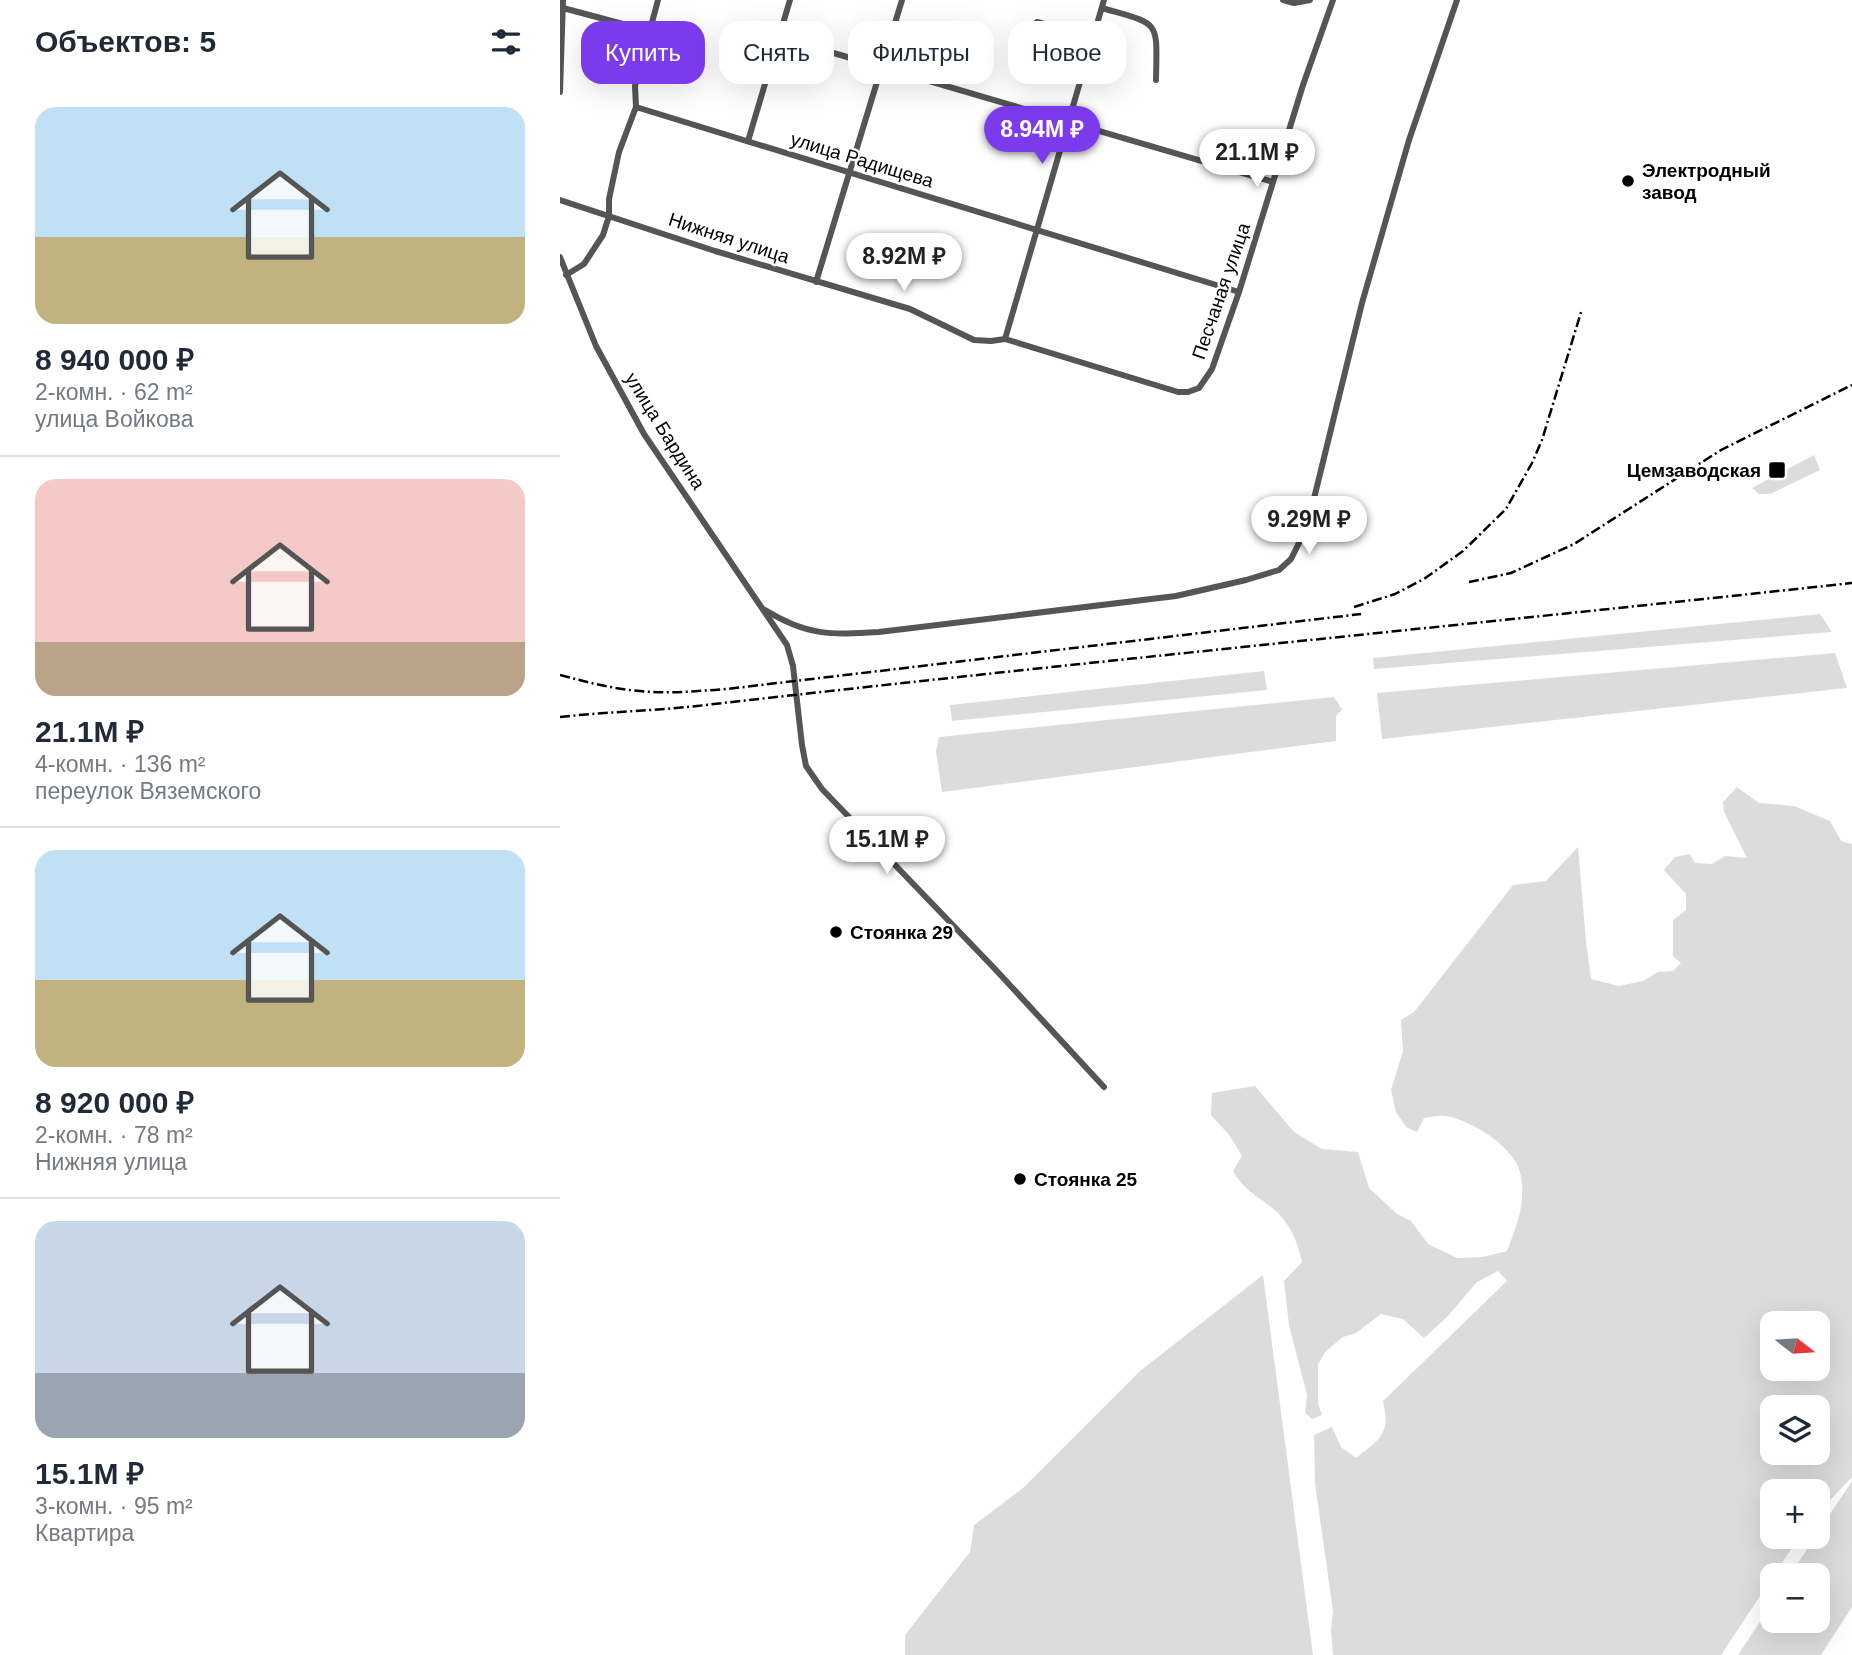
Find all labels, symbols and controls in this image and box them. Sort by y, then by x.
chip: Купить [581,21,705,84]
chip: Снять [719,21,834,84]
chip: Фильтры [848,21,994,84]
chip: Новое [1008,21,1126,84]
icon: filters [487,23,525,61]
text: Объектов: 5 [35,25,216,58]
pin: 8.94M ₽ [977,106,1107,166]
text: 8.94M ₽ [1000,116,1084,142]
street label: улица Радищева [788,128,936,192]
pin: 21.1M ₽ [1192,130,1322,189]
text: 21.1M ₽ [1215,139,1299,165]
icon: home [217,152,343,278]
place label: Электродный завод [1642,160,1771,203]
marker: Электродный завод [1620,173,1636,189]
street label: Нижняя улица [666,209,792,268]
street label: Песчаная улица [1188,220,1254,362]
pin: 8.92M ₽ [839,233,969,293]
text: 8.92M ₽ [862,243,946,269]
text: 8 940 000 ₽ [35,343,194,376]
street label: улица Бардина [621,369,709,494]
text: 2-комн. · 62 m² [35,379,193,405]
text: улица Войкова [35,406,193,432]
place label: Цемзаводская [1627,460,1761,481]
marker: Цемзаводская [1767,460,1787,480]
pin: 9.29M ₽ [1244,496,1374,556]
text: 9.29M ₽ [1267,506,1351,532]
icon: home [217,524,343,650]
text: 21.1M ₽ [35,715,144,748]
text: 4-комн. · 136 m² [35,751,206,777]
text: переулок Вяземского [35,778,261,804]
pin: 15.1M ₽ [822,816,952,876]
text: 15.1M ₽ [845,826,929,852]
icon: home [217,895,343,1021]
place label: Стоянка 29 [850,922,953,943]
marker: Стоянка 29 [828,924,844,940]
text: 8 920 000 ₽ [35,1086,194,1119]
text: 2-комн. · 78 m² [35,1122,193,1148]
text: Нижняя улица [35,1149,187,1175]
place label: Стоянка 25 [1034,1169,1138,1190]
marker: Стоянка 25 [1012,1171,1028,1187]
icon: home [217,1266,343,1392]
north arrow [1760,1311,1830,1381]
map controls [1760,1311,1830,1633]
button: layers [1760,1395,1830,1465]
text: 15.1M ₽ [35,1457,144,1490]
button: + [1760,1479,1830,1549]
text: 3-комн. · 95 m² [35,1493,193,1519]
text: Квартира [35,1520,134,1546]
button: − [1760,1563,1830,1633]

